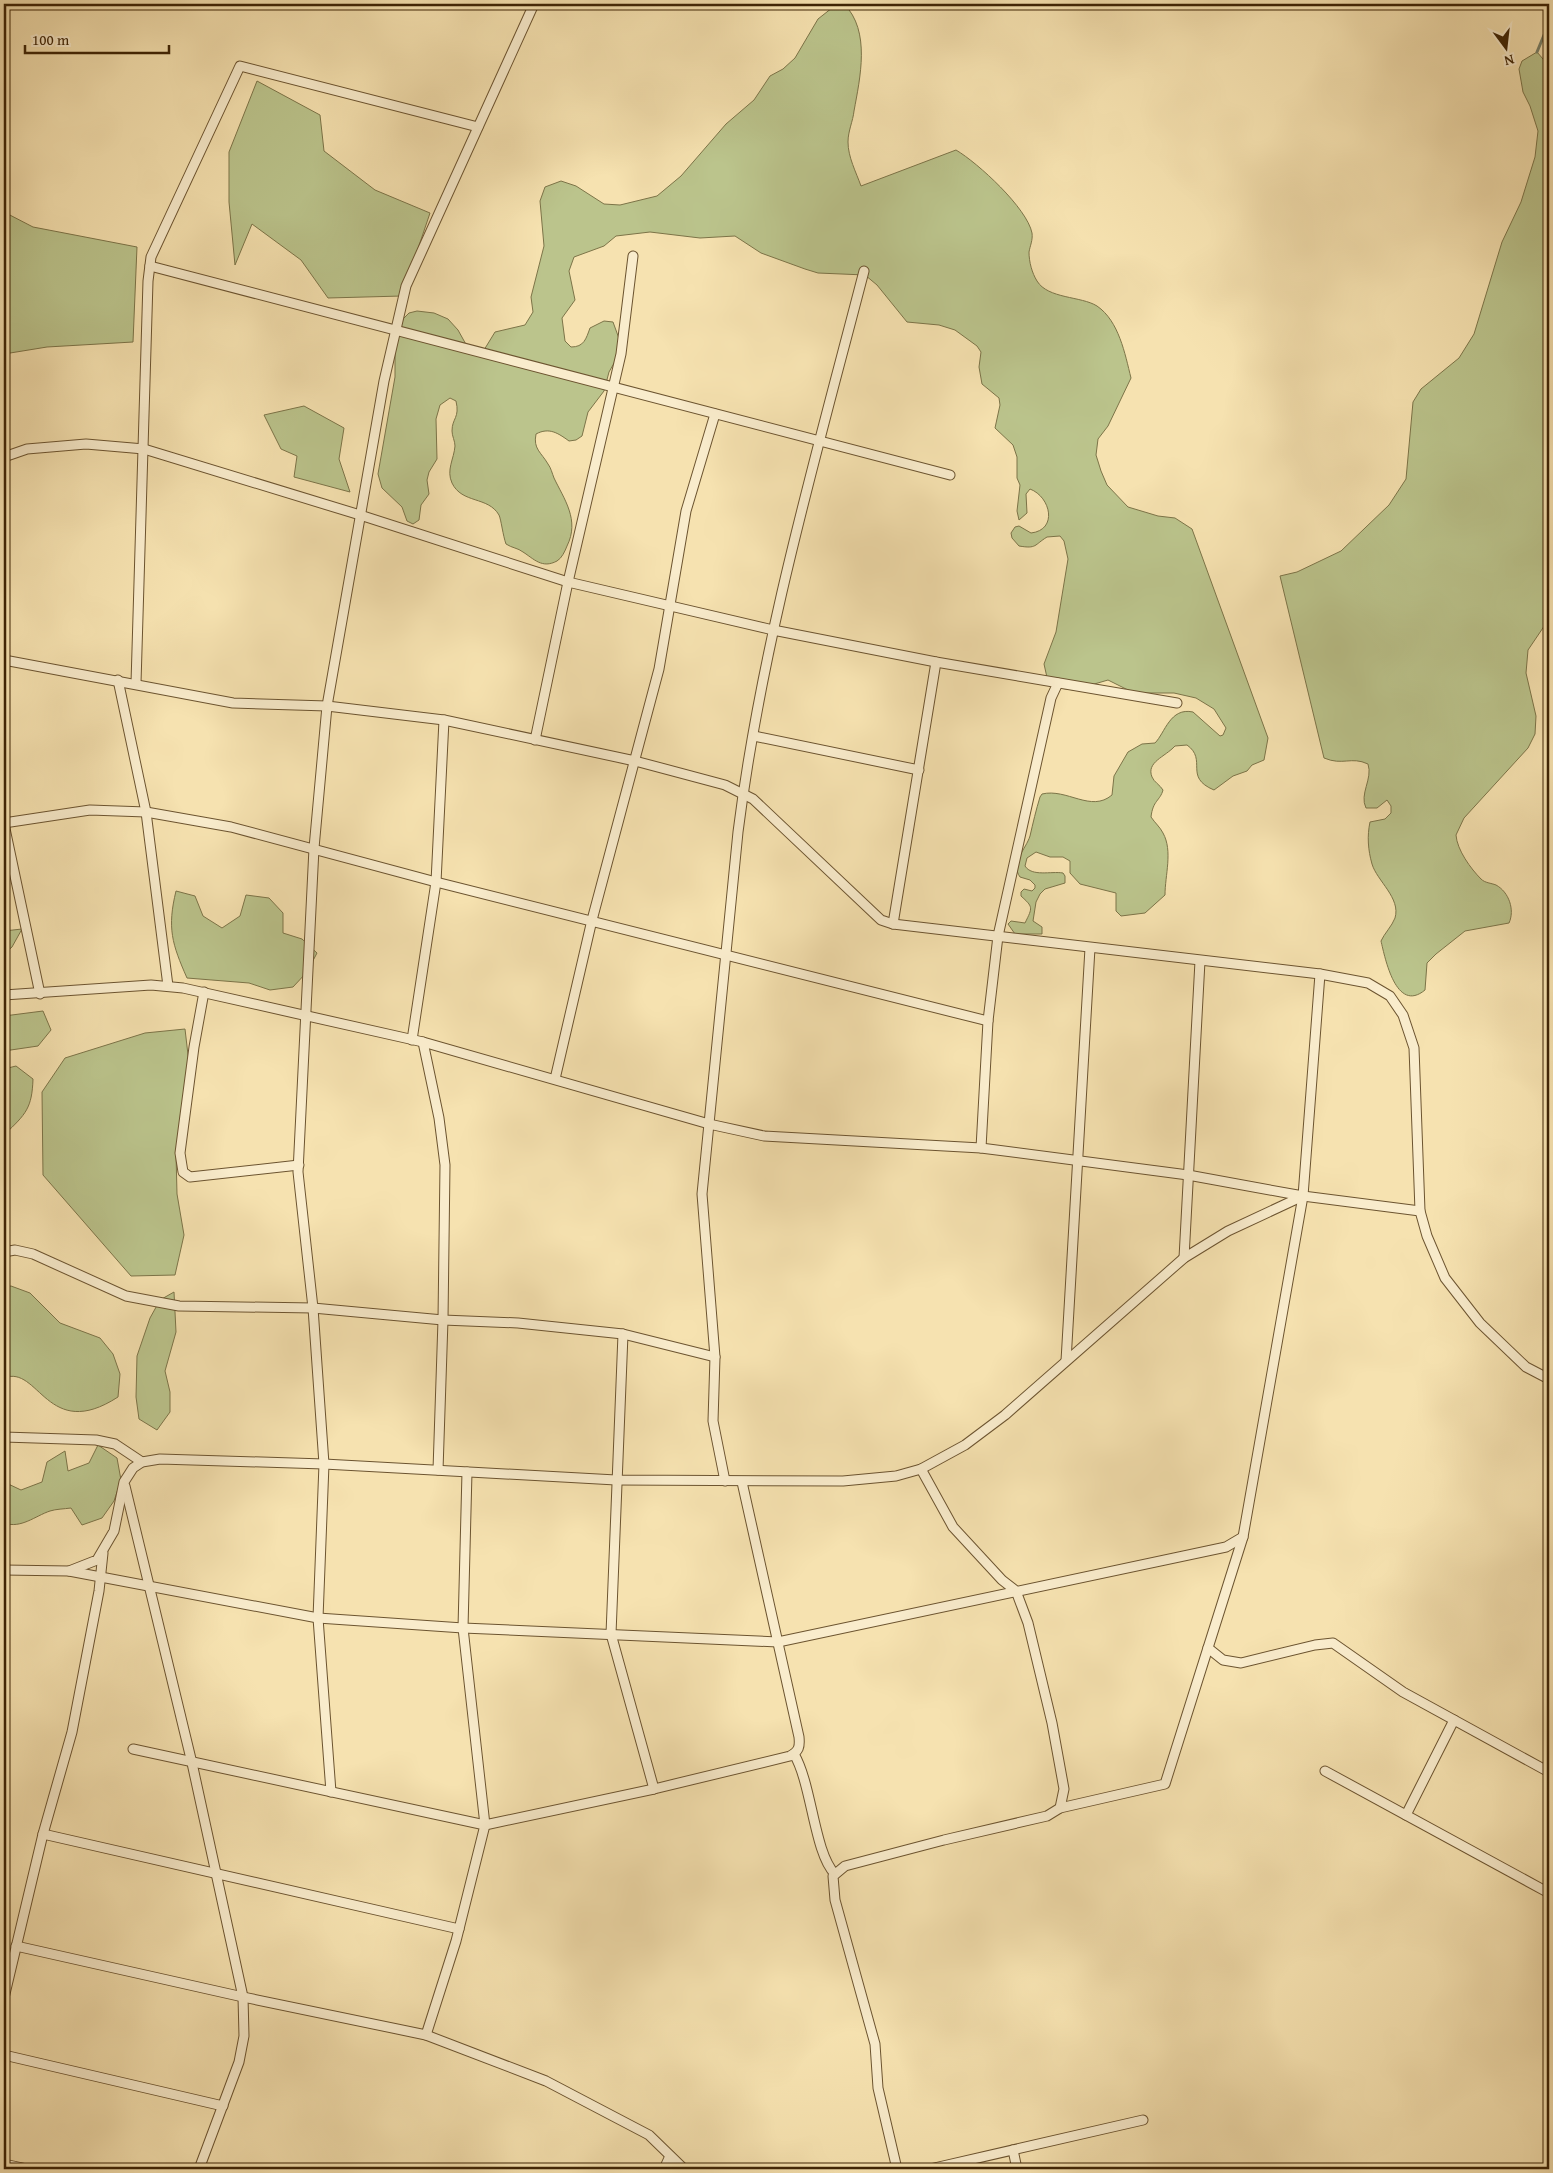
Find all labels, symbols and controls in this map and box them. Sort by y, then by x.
scale bar [25,22,169,54]
north arrow [1480,22,1530,72]
text: 100 m [32,29,70,50]
text: N [1502,50,1516,72]

